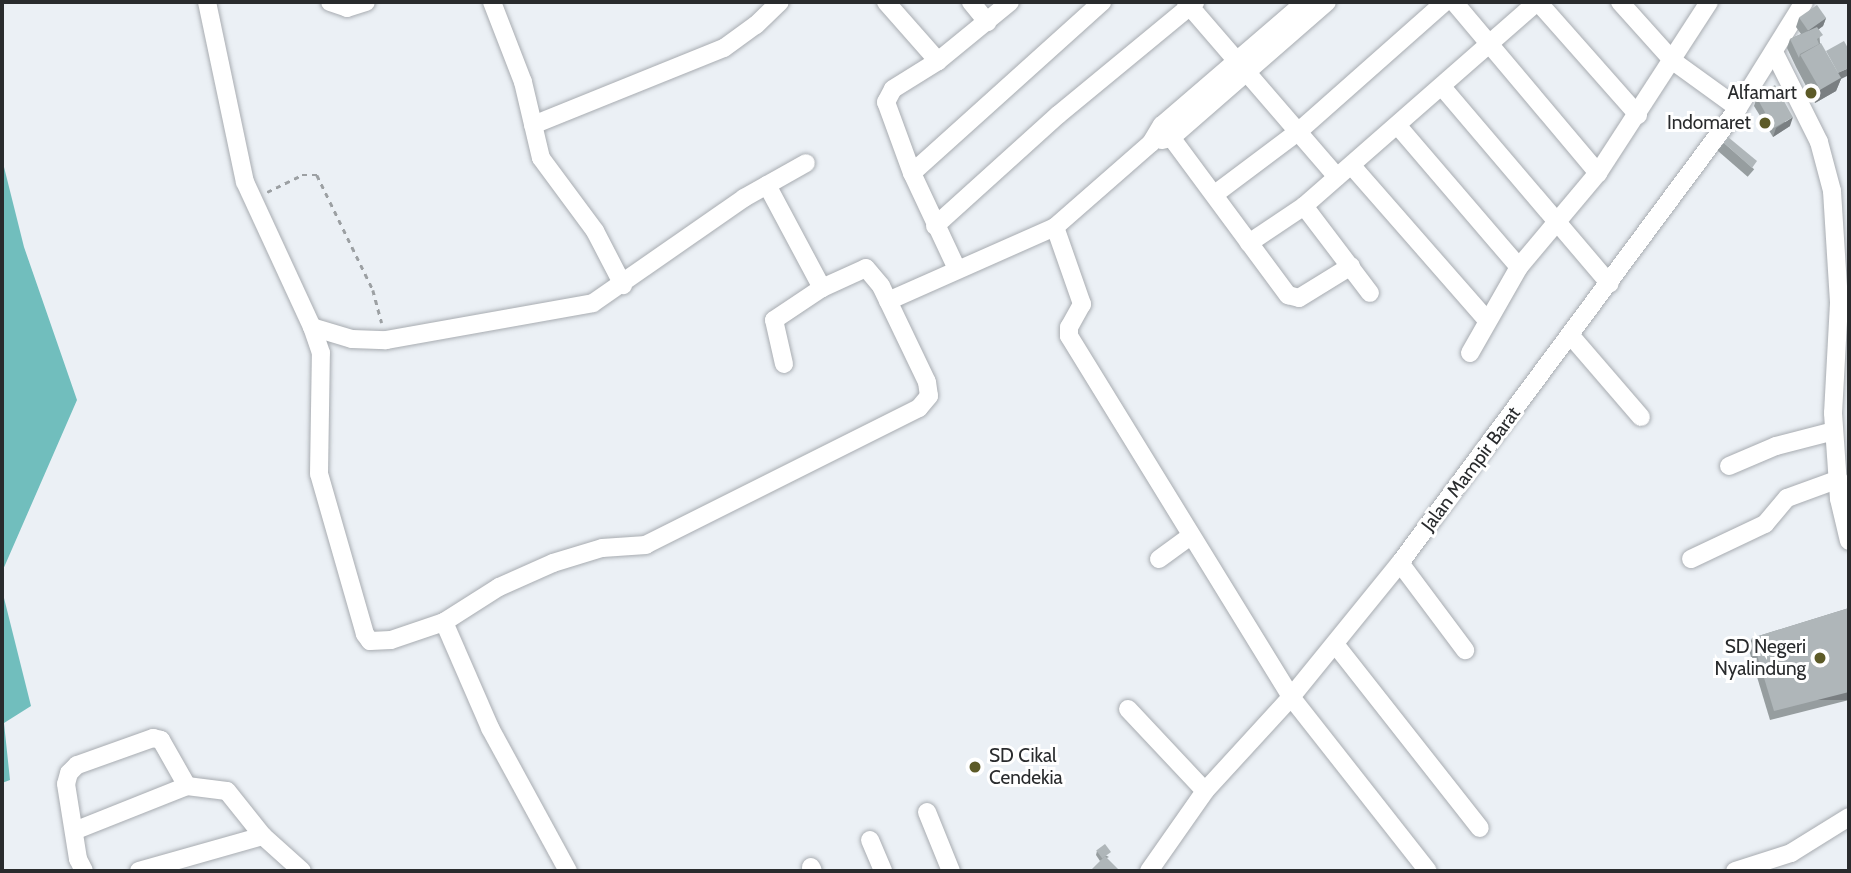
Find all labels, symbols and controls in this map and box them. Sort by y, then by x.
place label: Alfamart [1727,82,1797,104]
marker: Alfamart [1803,85,1819,101]
place label: Indomaret [1667,112,1751,134]
marker: Indomaret [1757,115,1773,131]
street label: Jalan Mampir Barat [1417,402,1525,536]
place label: SD Negeri Nyalindung [1714,636,1806,680]
marker: SD Negeri Nyalindung [1812,650,1828,666]
place label: SD Cikal Cendekia [989,745,1063,789]
marker: SD Cikal Cendekia [967,759,983,775]

